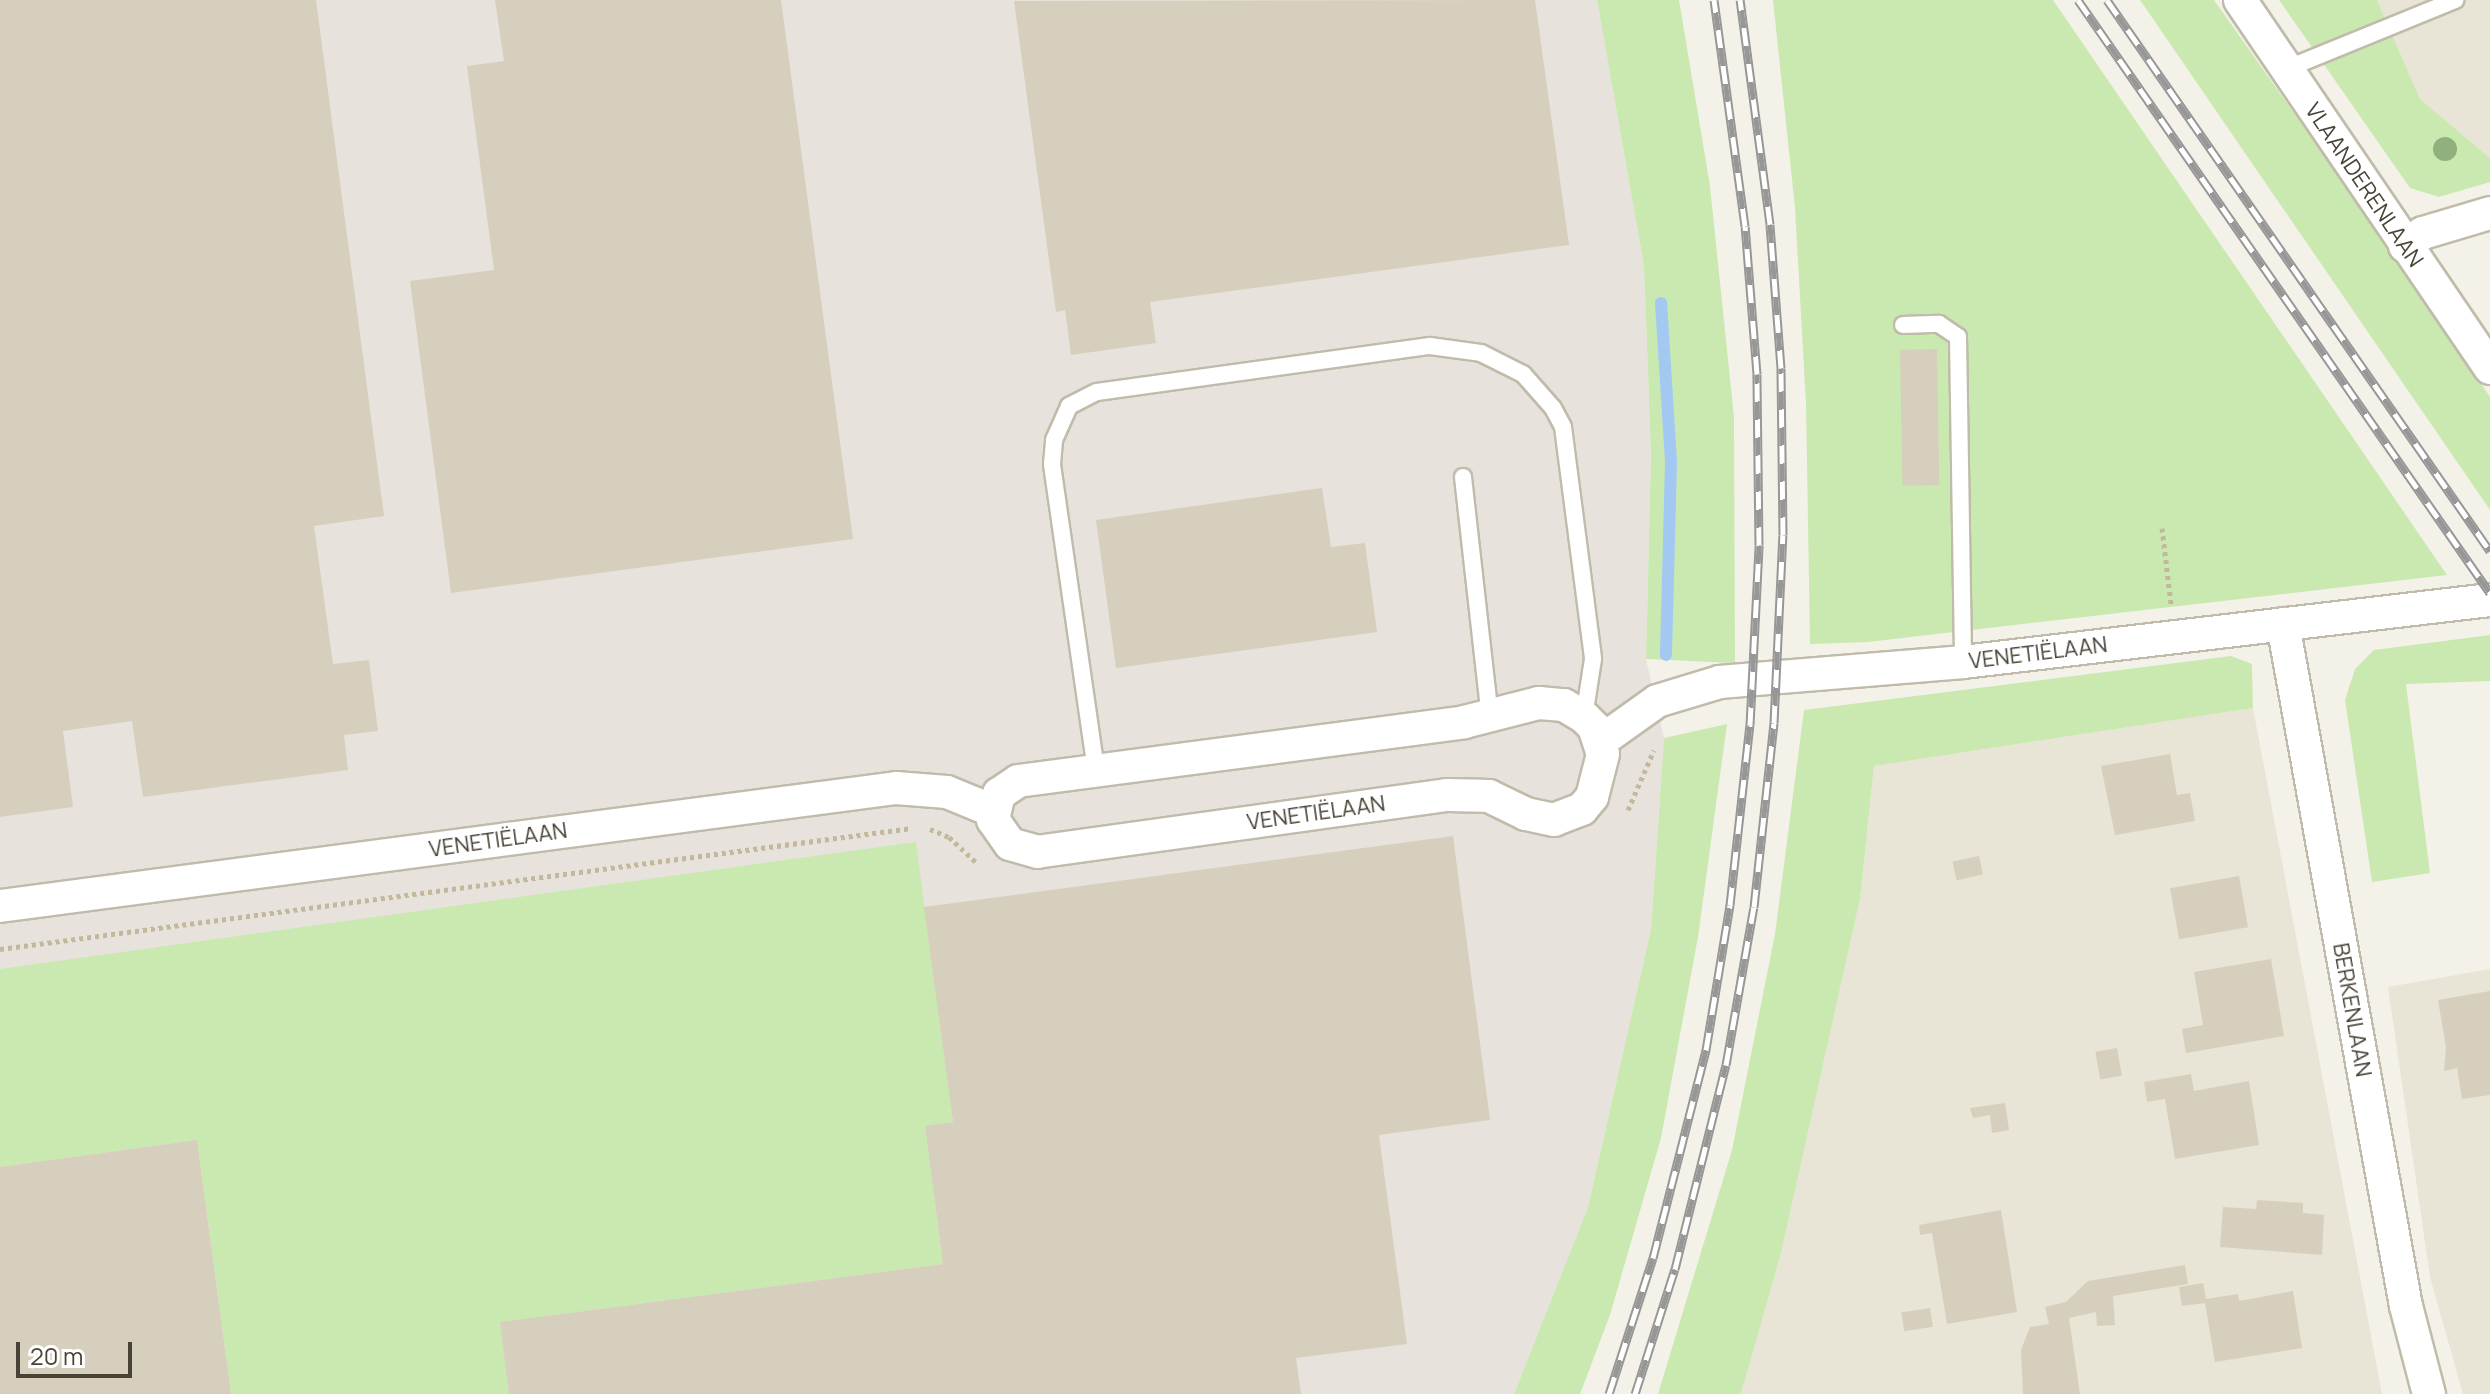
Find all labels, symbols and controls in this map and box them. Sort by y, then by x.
street label: VLAANDERENLAAN [2299,98,2429,272]
street label: VENETIËLAAN [1967,631,2109,675]
street label: VENETIËLAAN [1245,790,1387,836]
street label: VENETIËLAAN [427,817,569,863]
street label: BERKENLAAN [2327,941,2377,1079]
scale bar [20,1326,136,1376]
text: 20 m [30,1339,83,1372]

